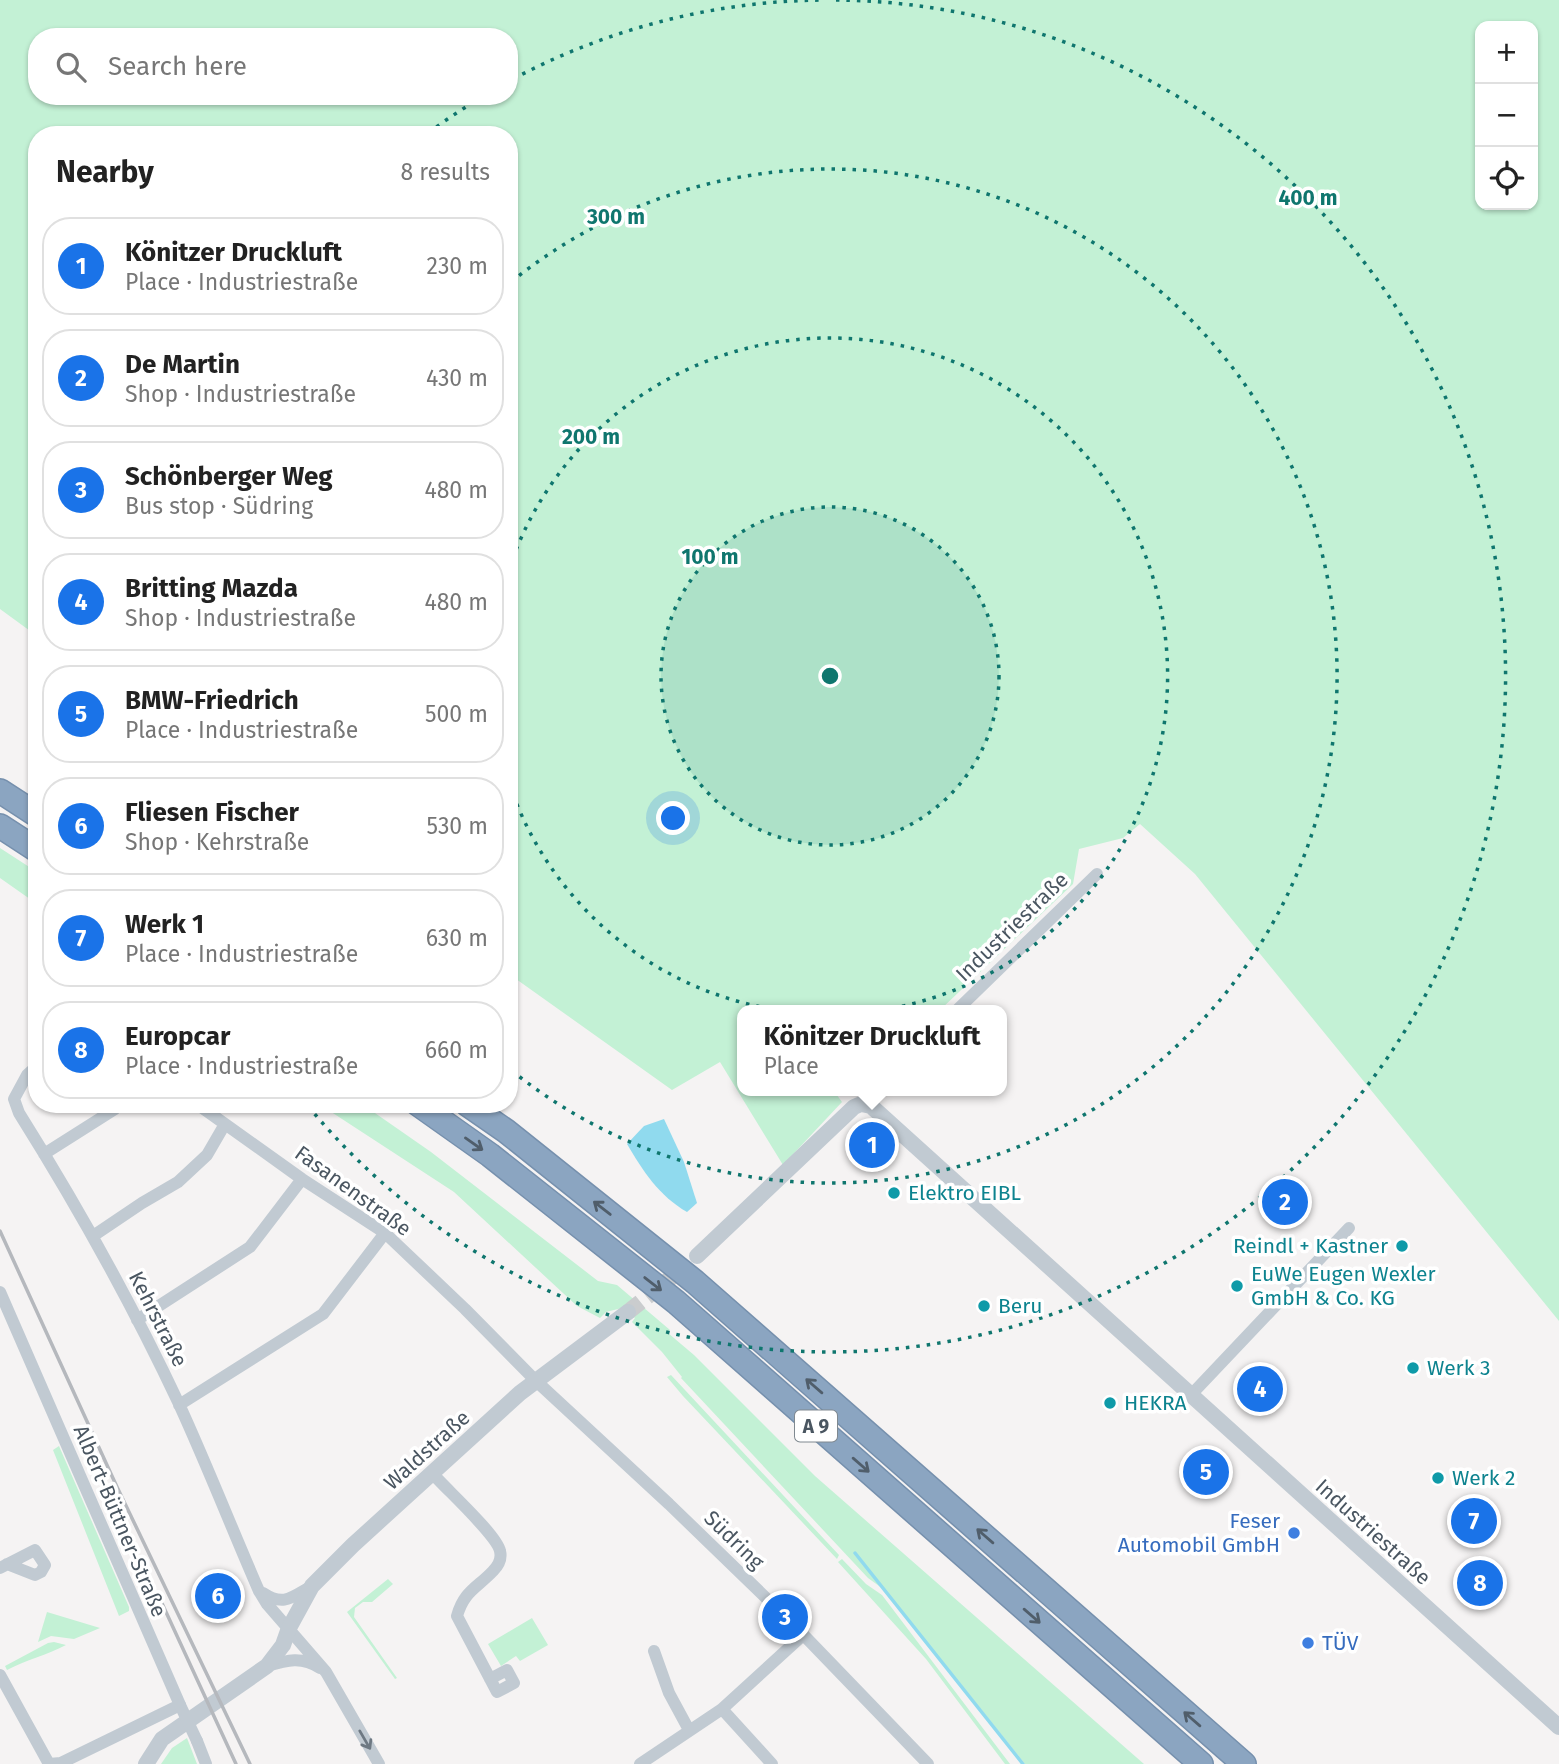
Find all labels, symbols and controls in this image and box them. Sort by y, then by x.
map controls [1475,21,1538,210]
button: + [1475,21,1538,84]
search box [28,28,518,105]
icon: search [52,48,90,86]
text: Search here [108,51,247,82]
button: − [1475,84,1538,147]
button: locate [1475,147,1538,210]
text: Nearby [56,154,154,190]
text: 8 results [401,158,490,186]
text: 400 m [1278,185,1338,211]
text: 300 m [586,204,645,230]
text: Könitzer Druckluft [125,237,342,268]
text: 1 [76,252,86,280]
text: 230 m [427,252,488,280]
text: Place · Industriestraße [125,268,358,296]
text: De Martin [125,349,240,380]
text: 2 [75,364,87,392]
text: 430 m [426,364,488,392]
text: Shop · Industriestraße [125,380,356,408]
text: 200 m [562,424,620,450]
text: Schönberger Weg [125,461,333,492]
text: 3 [75,476,87,504]
text: 480 m [424,476,488,504]
text: Bus stop · Südring [125,492,313,520]
text: 100 m [681,544,739,570]
text: Britting Mazda [125,573,298,604]
text: 4 [75,588,88,616]
text: 480 m [424,588,488,616]
text: Shop · Industriestraße [125,604,356,632]
centre of rings [818,664,842,688]
text: BMW-Friedrich [125,685,299,716]
text: 5 [75,700,87,728]
text: 500 m [425,700,488,728]
text: Place · Industriestraße [125,716,358,744]
text: Fliesen Fischer [125,797,299,828]
your location [656,801,690,835]
text: 6 [75,812,87,840]
text: 530 m [427,812,488,840]
text: Shop · Kehrstraße [125,828,309,856]
street label: Industriestraße [950,867,1074,987]
text: Werk 1 [125,909,204,940]
text: 7 [76,924,86,952]
text: 630 m [426,924,488,952]
text: Place · Industriestraße [125,940,358,968]
popup [737,1005,1007,1096]
text: Europcar [125,1021,230,1052]
text: Könitzer Druckluft [763,1021,981,1052]
text: 8 [74,1036,88,1064]
text: 660 m [425,1036,488,1064]
text: Place · Industriestraße [125,1052,358,1080]
text: Place [763,1052,819,1080]
pin: 1 [849,1119,895,1171]
one-way arrow [464,1137,483,1151]
street label: Fasanenstraße [290,1140,416,1242]
pin: 2 [1262,1176,1308,1228]
place label: Elektro EIBL [908,1180,1021,1206]
marker: Elektro EIBL [886,1185,902,1201]
one-way arrow [594,1200,612,1216]
place label: Reindl + Kastner [1233,1233,1388,1259]
marker: Reindl + Kastner [1394,1238,1410,1254]
place label: EuWe Eugen Wexler GmbH & Co. KG [1251,1261,1436,1311]
street label: Kehrstraße [123,1267,193,1371]
one-way arrow [643,1276,661,1292]
marker: EuWe Eugen Wexler GmbH & Co. KG [1229,1278,1245,1294]
place label: Beru [998,1293,1043,1319]
marker: Beru [976,1298,992,1314]
place label: Werk 3 [1427,1355,1490,1381]
marker: Werk 3 [1405,1360,1421,1376]
pin: 4 [1237,1363,1283,1415]
one-way arrow [805,1378,823,1394]
place label: HEKRA [1124,1390,1187,1416]
marker: HEKRA [1102,1395,1118,1411]
street label: Waldstraße [379,1405,475,1495]
road number: A 9 [795,1410,837,1442]
street label: Albert-Büttner-Straße [68,1421,172,1621]
pin: 5 [1183,1446,1229,1498]
one-way arrow [852,1457,869,1474]
place label: Werk 2 [1452,1465,1515,1491]
marker: Werk 2 [1430,1470,1446,1486]
street label: Industriestraße [1310,1473,1436,1591]
pin: 7 [1451,1495,1497,1547]
street label: Südring [699,1505,770,1575]
place label: Feser Automobil GmbH [1118,1508,1280,1558]
marker: Feser Automobil GmbH [1286,1525,1302,1541]
one-way arrow [976,1528,994,1544]
pin: 8 [1457,1557,1503,1609]
pin: 6 [195,1570,241,1622]
pin: 3 [762,1591,808,1643]
one-way arrow [1023,1608,1041,1624]
place label: TÜV [1322,1630,1359,1656]
marker: TÜV [1300,1635,1316,1651]
one-way arrow [1184,1711,1202,1727]
one-way arrow [359,1730,373,1750]

